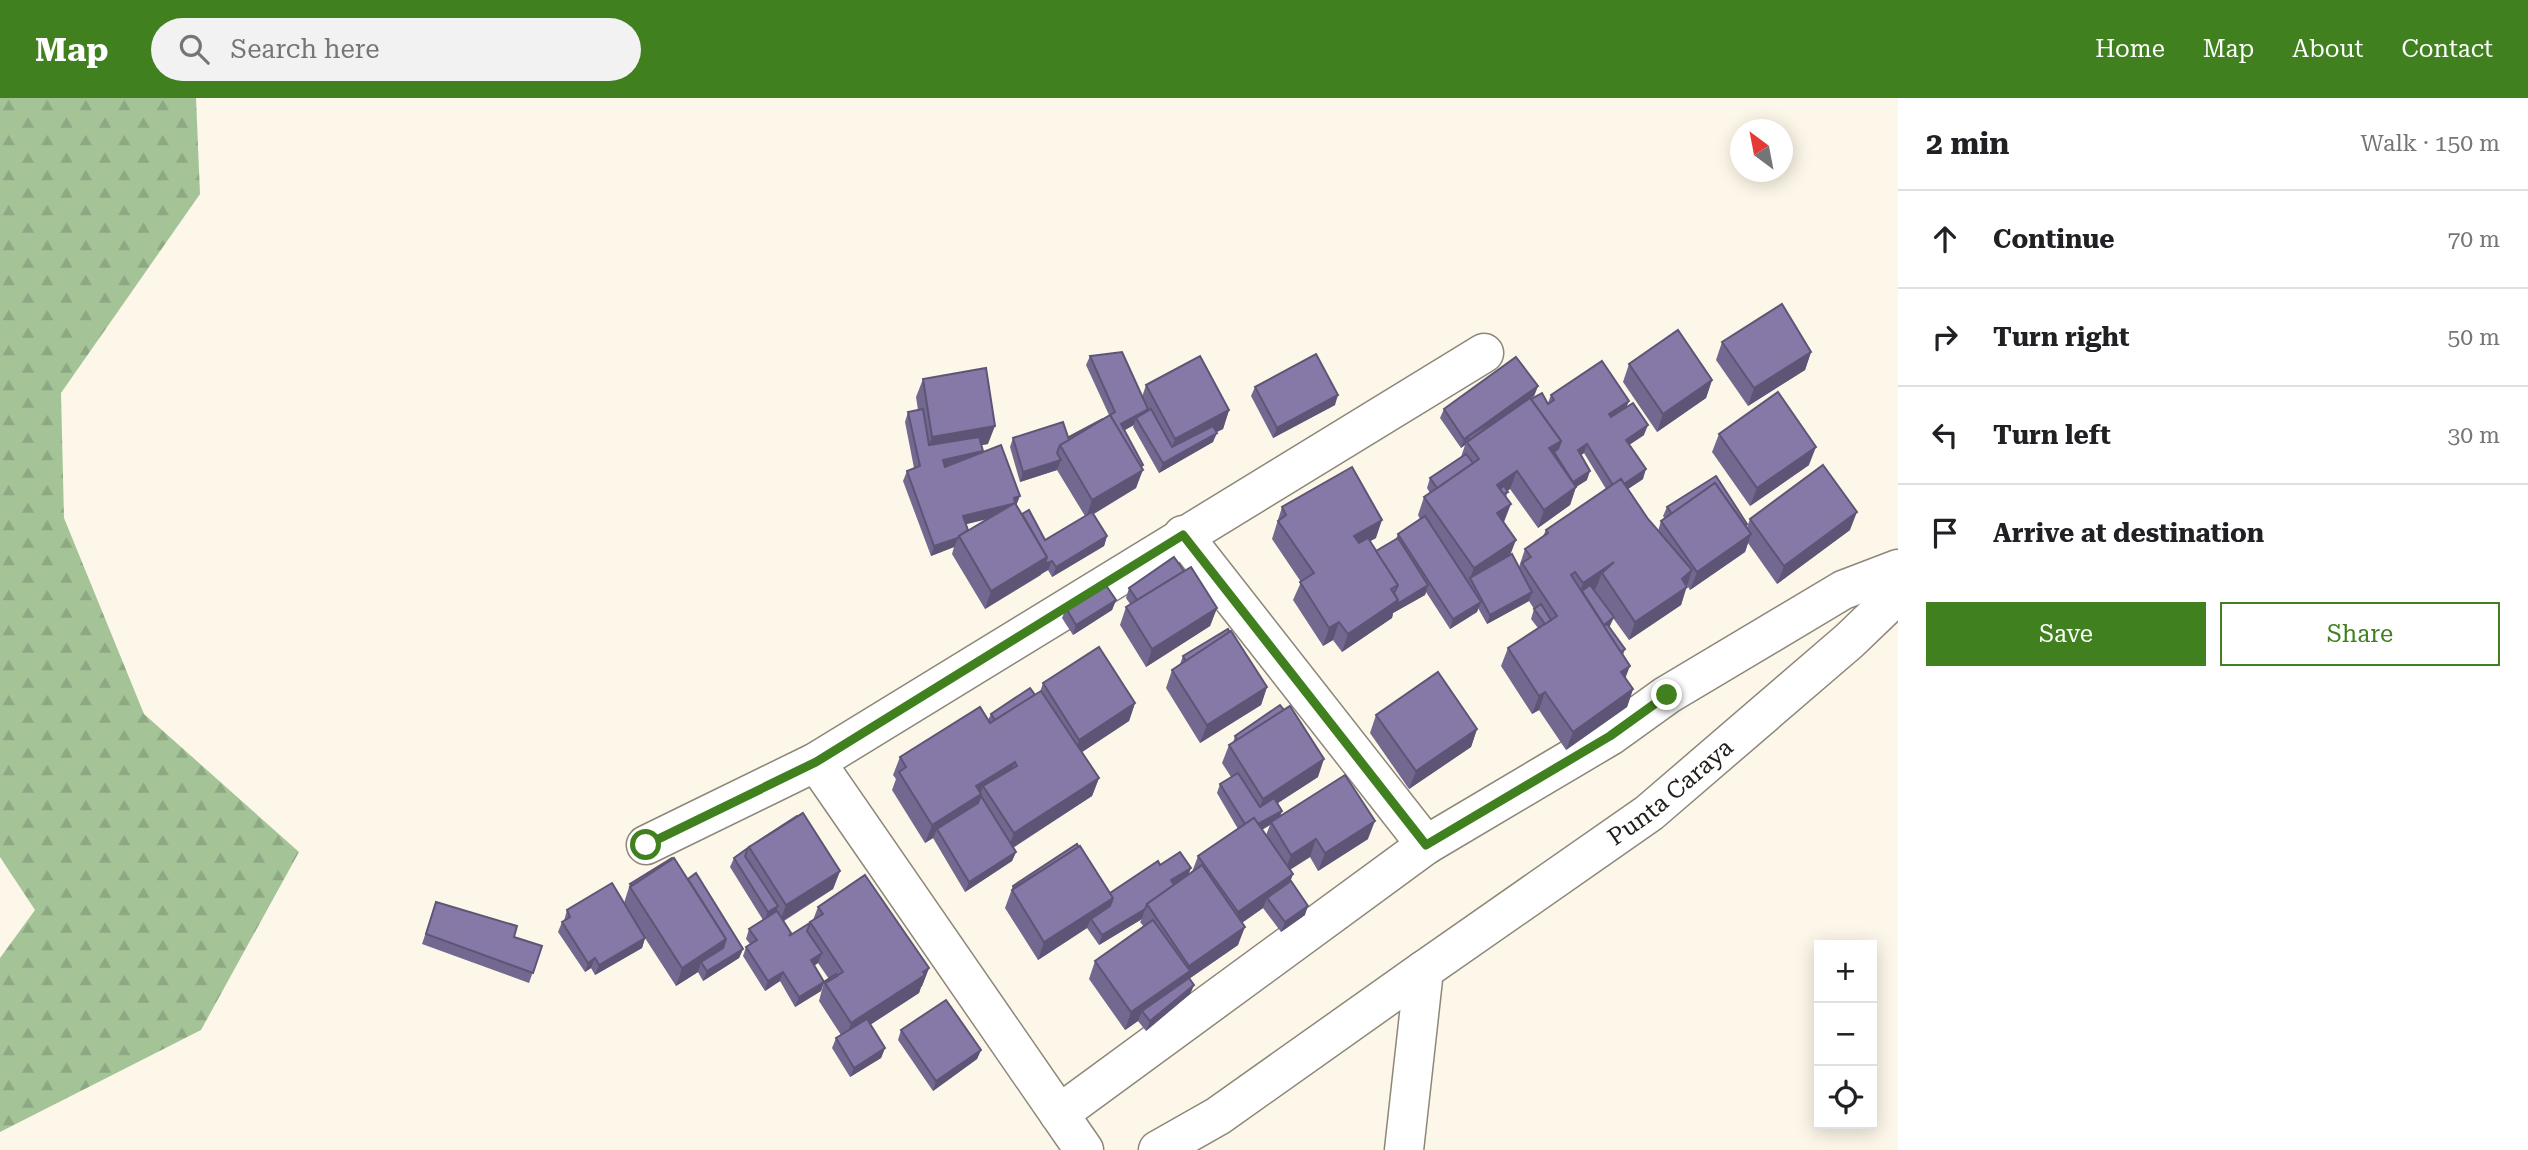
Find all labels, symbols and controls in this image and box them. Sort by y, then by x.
search box [151,18,641,81]
text: Map [35,30,109,69]
icon: search [175,30,213,68]
text: Search here [231,34,380,64]
text: Home [2095,35,2165,63]
text: Map [2203,35,2254,63]
text: About [2292,35,2363,63]
text: Contact [2401,35,2493,63]
north arrow [1730,119,1793,182]
text: 2 min [1926,126,2009,161]
text: Walk · 150 m [2361,130,2500,157]
icon: ahead [1926,220,1964,258]
text: Continue [1993,224,2115,254]
text: 70 m [2447,226,2500,253]
icon: right [1926,318,1964,356]
text: Turn right [1993,322,2129,352]
text: 50 m [2447,324,2500,351]
icon: left [1926,416,1964,454]
text: Turn left [1993,420,2111,450]
text: 30 m [2447,422,2500,449]
icon: arrive [1926,514,1964,552]
text: Arrive at destination [1993,518,2264,548]
button: Save [1926,602,2206,666]
button: Share [2220,602,2500,666]
route end [1651,679,1682,710]
street label: Punta Caraya [1602,733,1739,851]
route start [630,829,661,860]
map controls [1814,940,1877,1129]
button: + [1814,940,1877,1003]
button: − [1814,1003,1877,1066]
button: locate [1814,1066,1877,1129]

